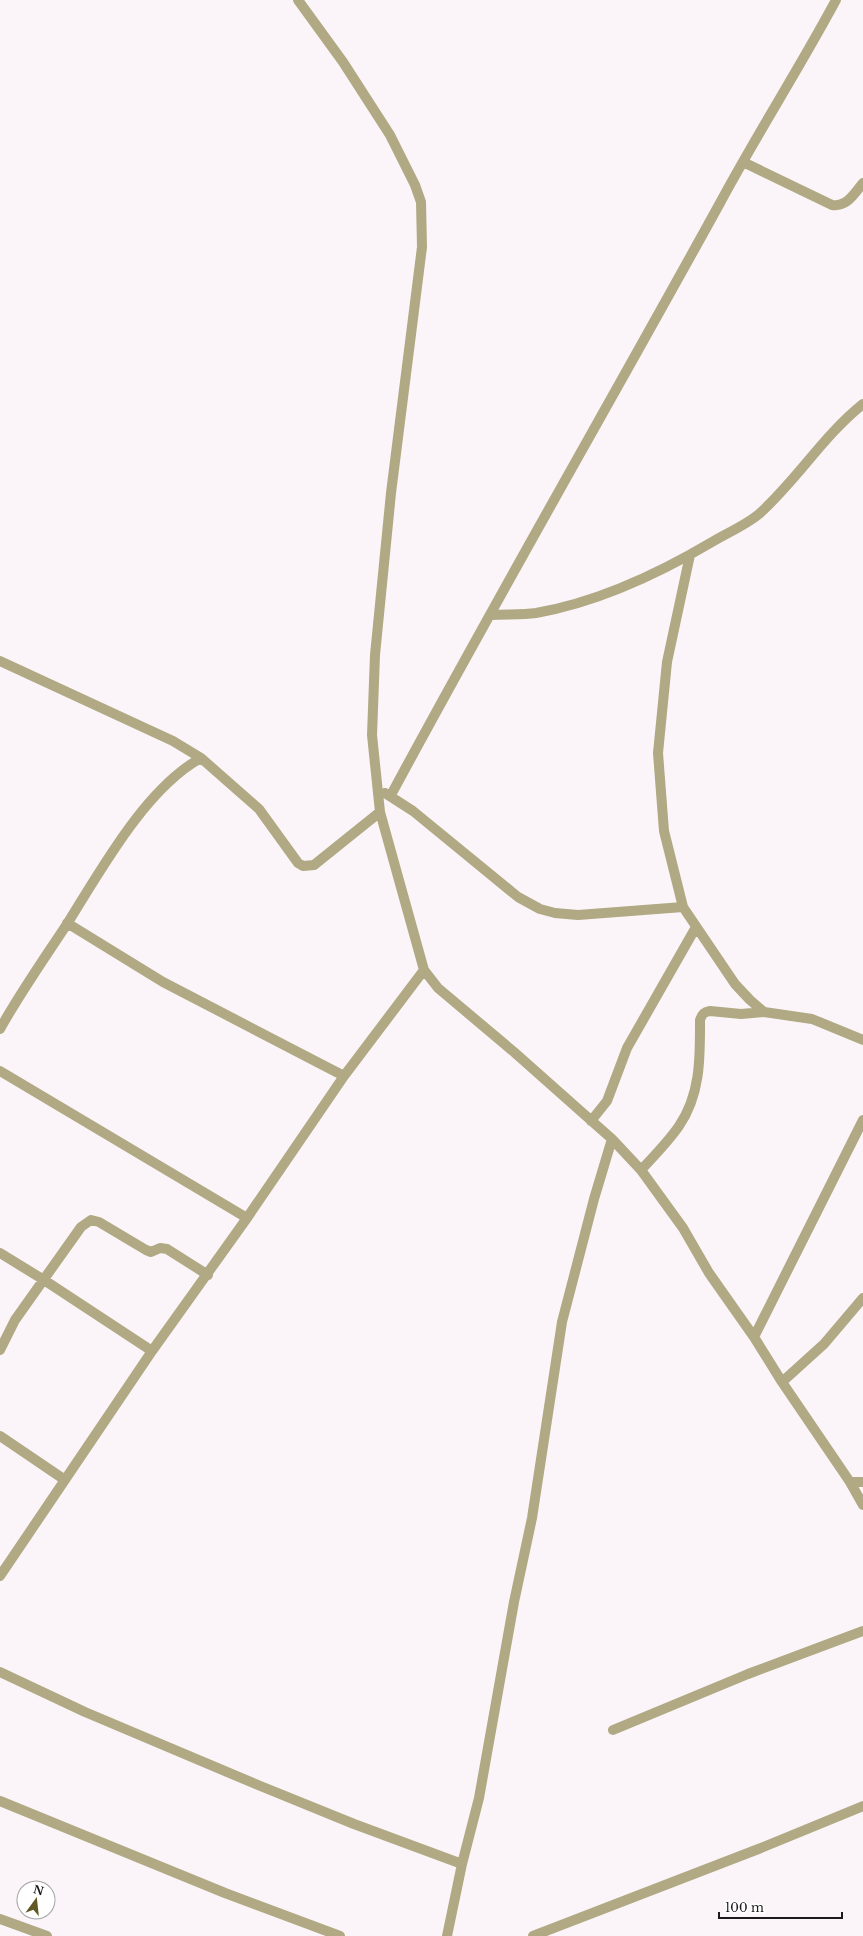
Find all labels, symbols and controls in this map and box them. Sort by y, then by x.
north arrow [16,1880,56,1920]
text: N [32,1882,46,1899]
scale bar [719,1894,842,1920]
text: 100 m [725,1900,764,1915]

